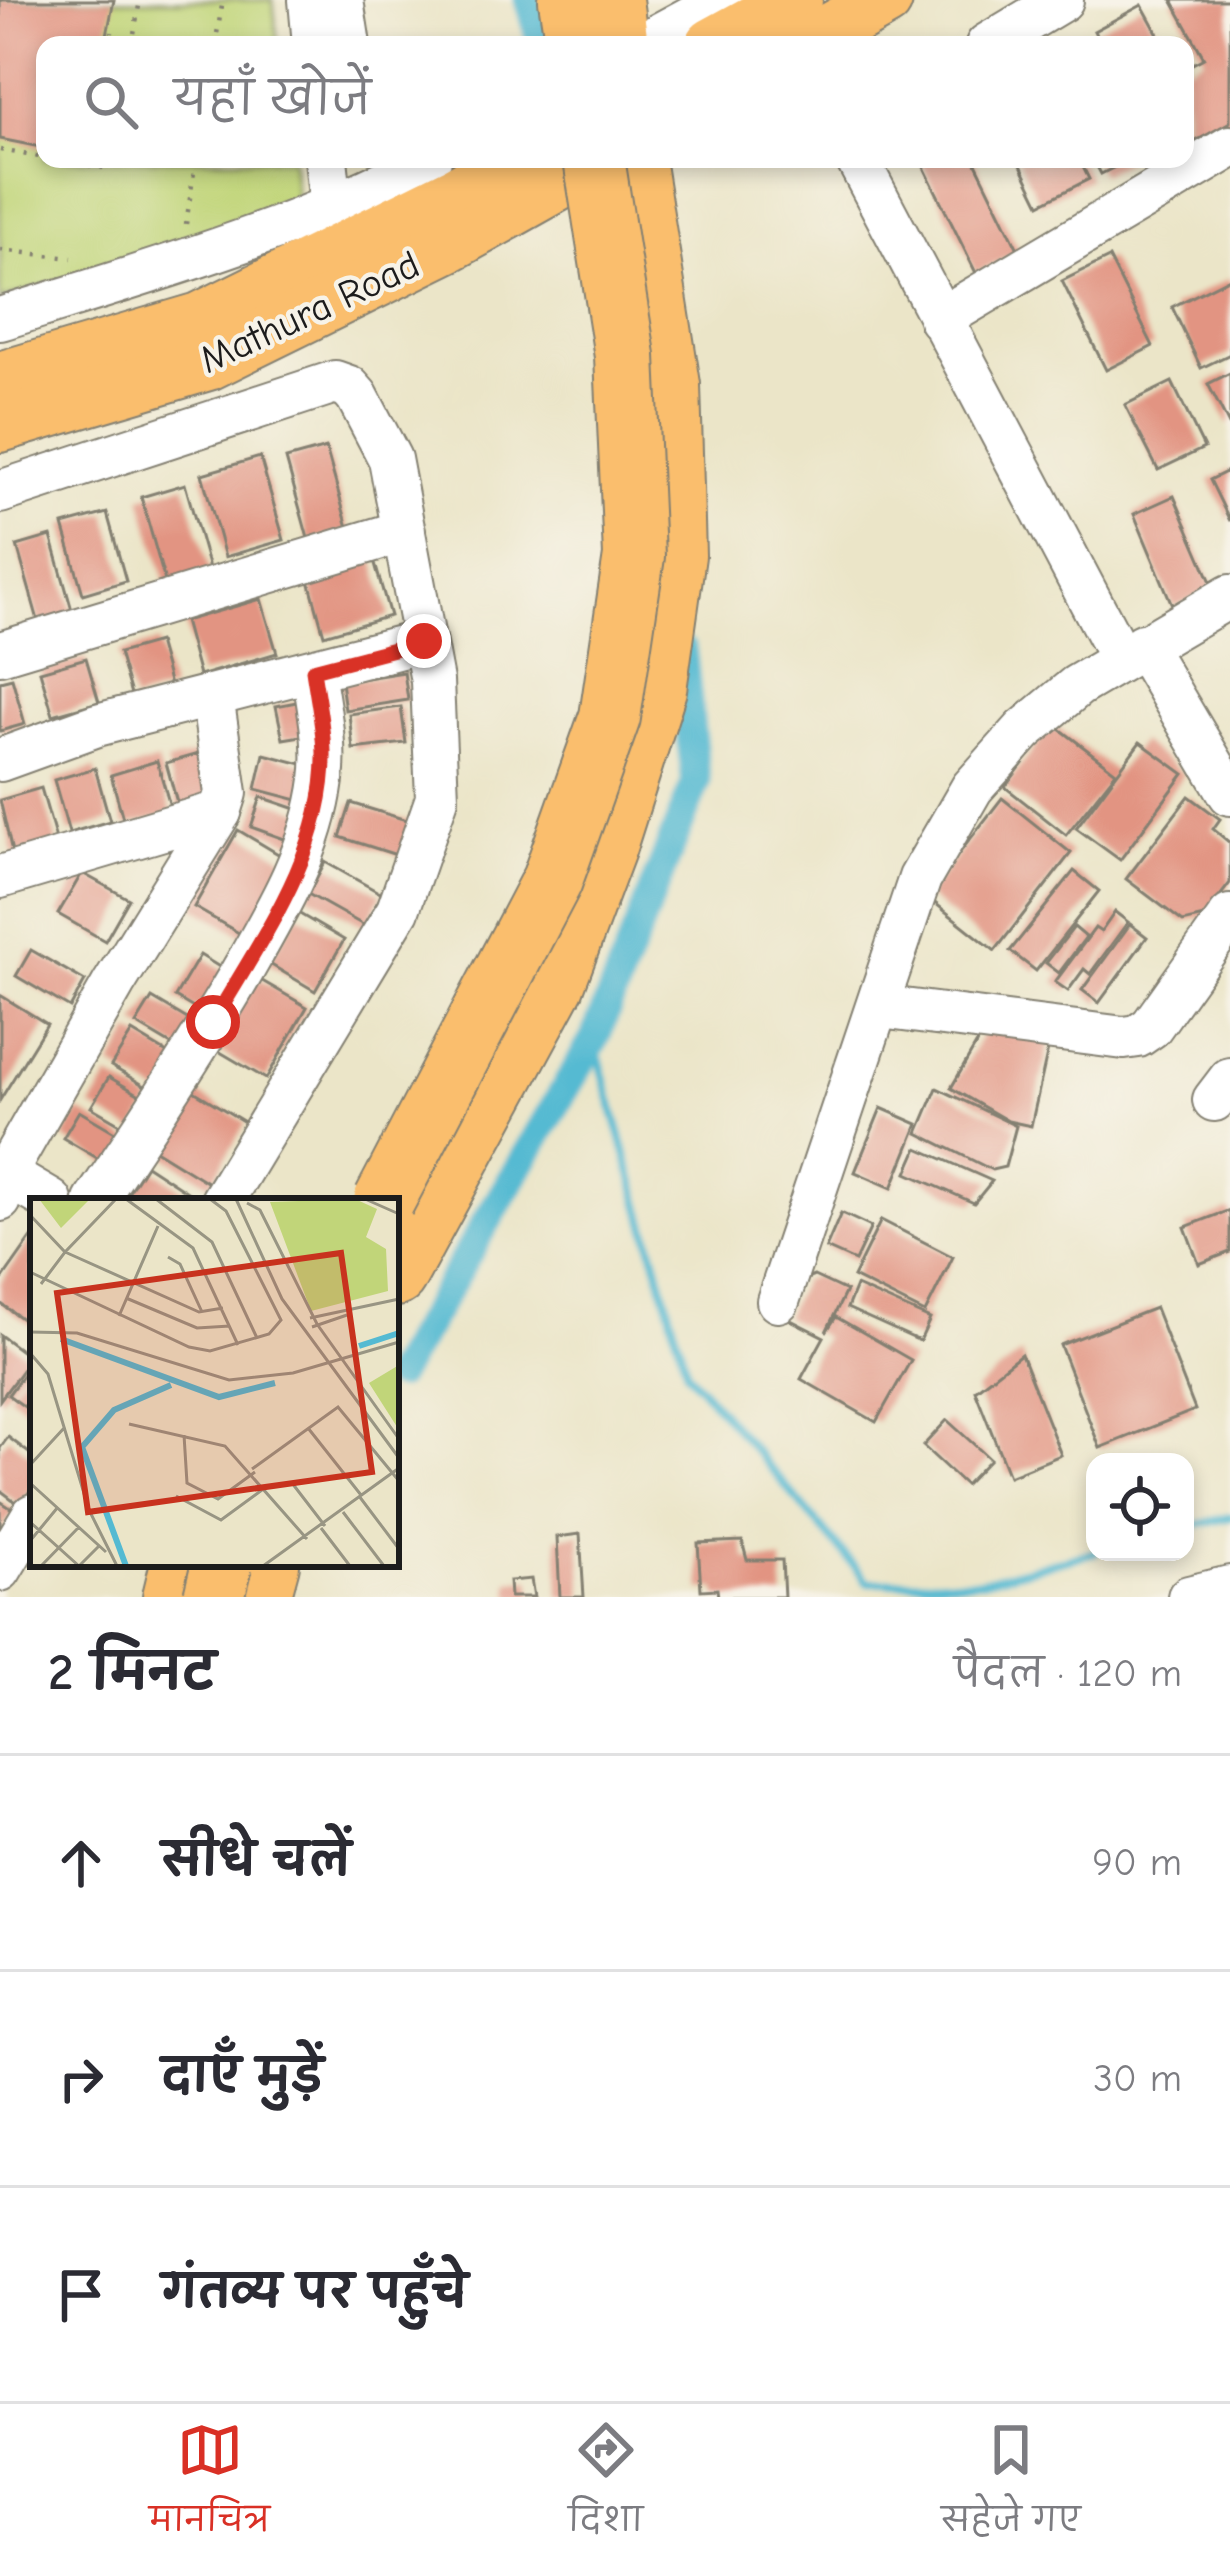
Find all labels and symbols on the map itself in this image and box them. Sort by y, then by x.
street label: Mathura Road [193,242,426,383]
route end [397,614,451,668]
route start [186,995,240,1049]
inset map [30,1198,399,1567]

